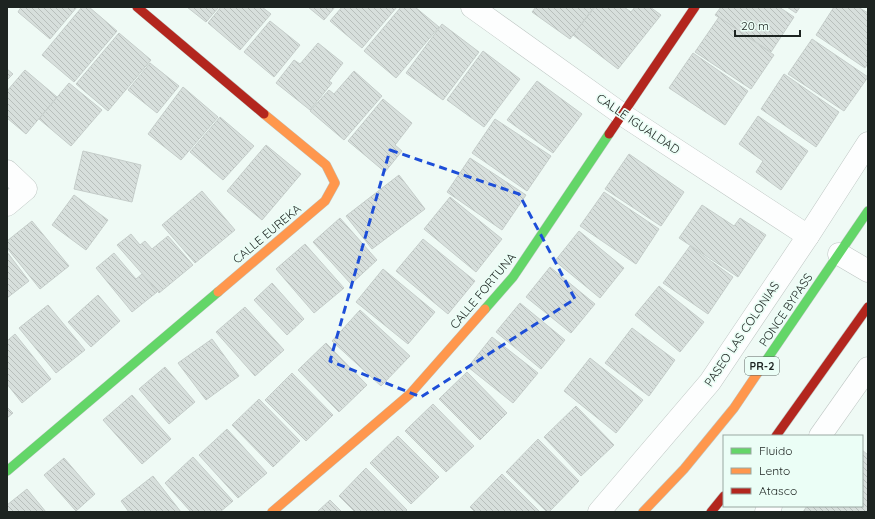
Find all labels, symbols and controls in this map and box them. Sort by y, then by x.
scale bar [735,12,800,38]
text: 20 m [741,18,769,33]
street label: CALLE IGUALDAD [594,90,683,157]
street label: CALLE EUREKA [229,201,304,267]
street label: CALLE FORTUNA [446,249,519,332]
street label: PONCE BYPASS [756,270,816,349]
street label: PASEO LAS COLONIAS [701,278,782,389]
road number: PR-2 [745,357,779,375]
legend [723,435,863,507]
text: Fluido [759,443,792,458]
text: Lento [759,463,790,478]
text: Atasco [759,483,797,498]

